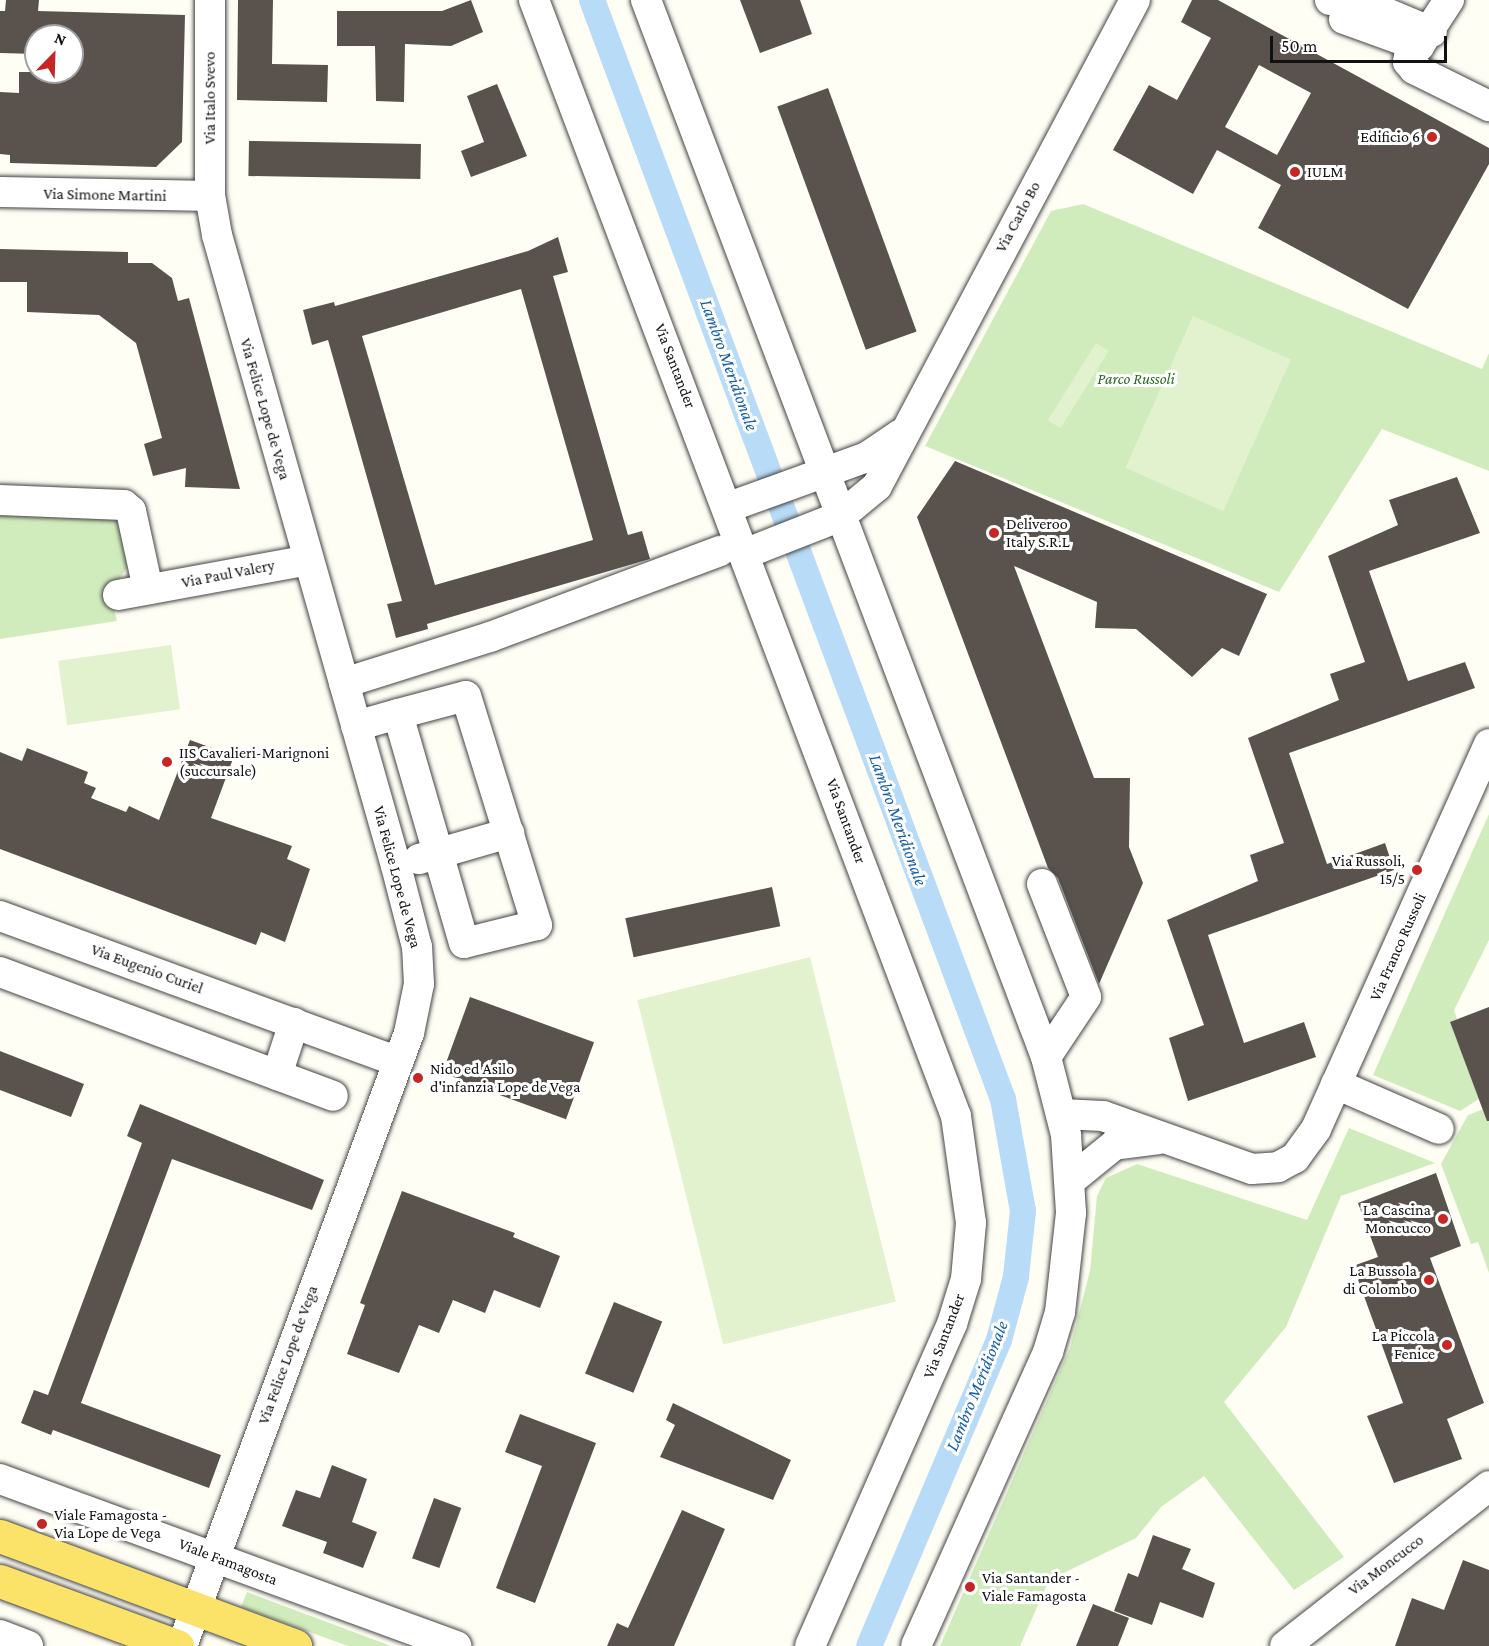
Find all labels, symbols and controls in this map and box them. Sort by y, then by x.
north arrow [24,24,84,84]
scale bar [1273,24,1450,62]
text: N [52,29,69,49]
text: 50 m [1281,36,1318,56]
street label: Via Italo Svevo [200,52,220,144]
place label: Edificio 6 [1360,127,1420,147]
marker: Edificio 6 [1425,130,1439,144]
place label: IULM [1307,162,1343,182]
marker: IULM [1288,165,1302,179]
street label: Via Carlo Bo [991,178,1045,256]
street label: Via Simone Martini [43,184,167,206]
water label: Lambro Meridionale [695,296,763,434]
street label: Via Santander [650,321,700,411]
street label: Via Felice Lope de Vega [236,336,294,482]
park label: Parco Russoli [1097,369,1175,389]
place label: Deliveroo Italy S.R.L [1006,514,1070,552]
marker: Deliveroo Italy S.R.L [987,526,1001,540]
street label: Via Paul Valery [180,556,276,592]
place label: IIS Cavalieri-Marignoni (succursale) [179,743,329,781]
water label: Lambro Meridionale [864,751,932,889]
marker: IIS Cavalieri-Marignoni (succursale) [160,755,174,769]
street label: Via Santander [822,776,870,866]
street label: Via Felice Lope de Vega [369,804,425,950]
place label: Via Russoli, 15/5 [1332,851,1405,889]
marker: Via Russoli, 15/5 [1410,863,1424,877]
street label: Via Franco Russoli [1366,890,1430,1004]
street label: Via Eugenio Curiel [88,940,206,998]
place label: Nido ed Asilo d'infanzia Lope de Vega [430,1059,580,1097]
marker: Nido ed Asilo d'infanzia Lope de Vega [411,1071,425,1085]
place label: La Cascina Moncucco [1363,1200,1431,1238]
marker: La Cascina Moncucco [1436,1212,1450,1226]
place label: La Bussola di Colombo [1343,1261,1417,1299]
marker: La Bussola di Colombo [1422,1273,1436,1287]
street label: Via Felice Lope de Vega [254,1283,322,1427]
street label: Via Santander [919,1291,969,1381]
water label: Lambro Meridionale [941,1318,1013,1454]
place label: La Piccola Fenice [1372,1326,1435,1364]
marker: La Piccola Fenice [1440,1338,1454,1352]
place label: Viale Famagosta - Via Lope de Vega [54,1505,167,1543]
marker: Viale Famagosta - Via Lope de Vega [35,1517,49,1531]
street label: Via Moncucco [1344,1530,1428,1600]
street label: Viale Famagosta [176,1534,280,1590]
place label: Via Santander - Viale Famagosta [982,1568,1086,1606]
marker: Via Santander - Viale Famagosta [963,1580,977,1594]

